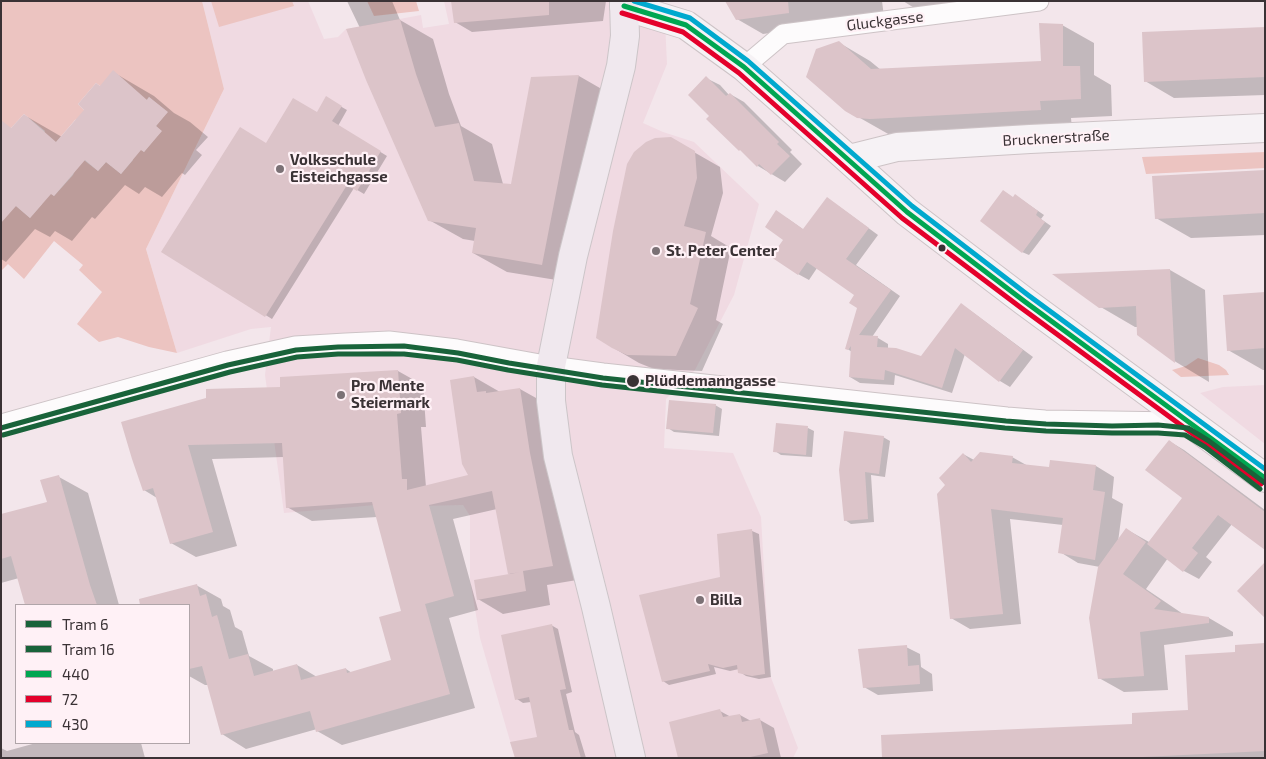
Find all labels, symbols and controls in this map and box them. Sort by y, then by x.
street label: Gluckgasse [846,7,924,35]
street label: Brucknerstraße [1002,126,1110,150]
place label: Volksschule Eisteichgasse [290,151,388,186]
marker: Volksschule Eisteichgasse [274,163,286,175]
place label: St. Peter Center [666,242,777,260]
unlabelled marker [937,243,947,253]
marker: St. Peter Center [650,245,662,257]
place label: Plüddemanngasse [645,372,776,390]
marker: Plüddemanngasse [625,373,641,389]
place label: Pro Mente Steiermark [351,377,430,412]
marker: Pro Mente Steiermark [335,389,347,401]
place label: Billa [710,591,742,609]
marker: Billa [694,594,706,606]
legend [15,604,190,744]
text: Tram 6 [62,615,109,633]
text: Tram 16 [62,640,115,658]
text: 440 [62,665,90,683]
text: 72 [62,690,78,708]
text: 430 [62,715,89,733]

